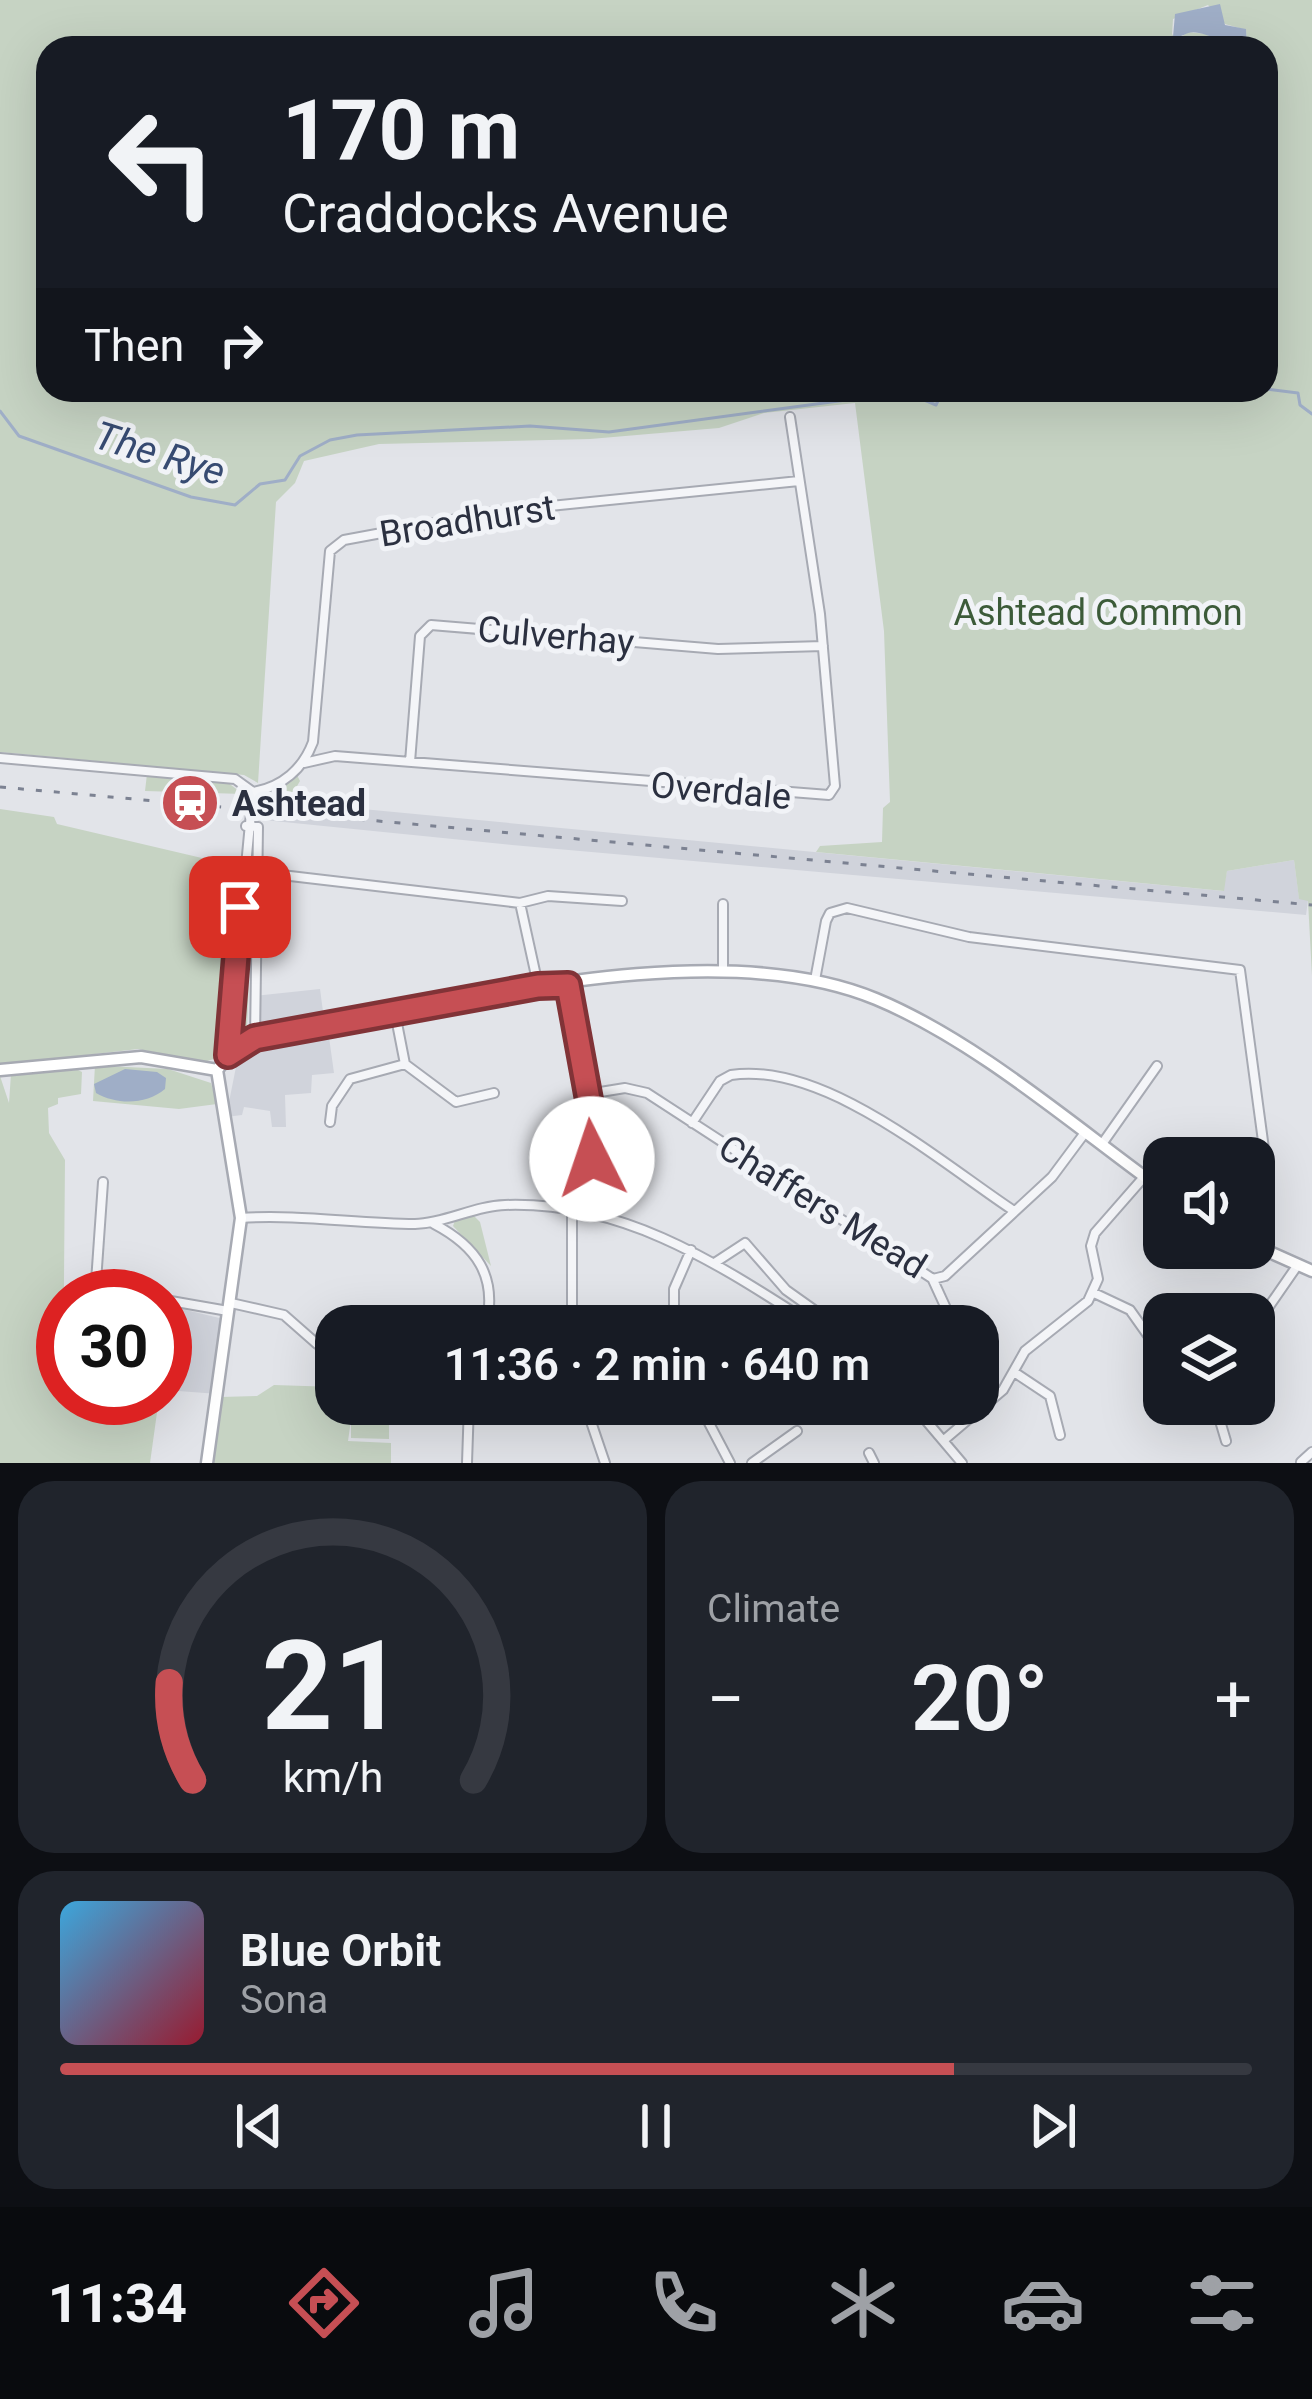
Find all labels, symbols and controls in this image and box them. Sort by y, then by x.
text: 170 m [282,81,520,180]
icon: left [84,84,240,240]
text: Craddocks Avenue [282,182,729,245]
icon: right [208,312,274,378]
text: Then [84,319,184,372]
water label: The Rye [89,412,231,496]
street label: Broadhurst [376,486,558,556]
park label: Ashtead Common [953,592,1243,634]
street label: Culverhay [476,608,636,664]
street label: Overdale [649,764,793,818]
station icon: Ashtead [159,772,221,834]
place label: Ashtead [232,783,366,825]
pin [189,856,291,958]
icon: arrive [207,874,273,940]
position arrow [529,1096,655,1222]
street label: Chaffers Mead [711,1126,934,1287]
map controls [1143,1137,1275,1425]
button: sound [1143,1137,1275,1269]
speed limit sign: 30 [36,1269,192,1425]
button: layers [1143,1293,1275,1425]
text: 11:36 · 2 min · 640 m [444,1338,870,1391]
text: Climate [707,1586,840,1632]
text: 21 [261,1613,404,1759]
text: 20° [911,1647,1048,1752]
text: − [707,1661,745,1738]
text: + [1215,1661,1252,1738]
text: km/h [282,1752,383,1802]
text: Blue Orbit [240,1924,441,1977]
text: Sona [240,1977,328,2023]
icon: previous [226,2093,292,2159]
icon: pause [623,2093,689,2159]
icon: next [1020,2093,1086,2159]
icon: directions [282,2261,366,2345]
icon: music [462,2261,546,2345]
icon: phone [642,2261,726,2345]
icon: climate [821,2261,905,2345]
icon: car [1001,2261,1085,2345]
icon: filters [1180,2261,1264,2345]
text: 11:34 [48,2272,187,2335]

